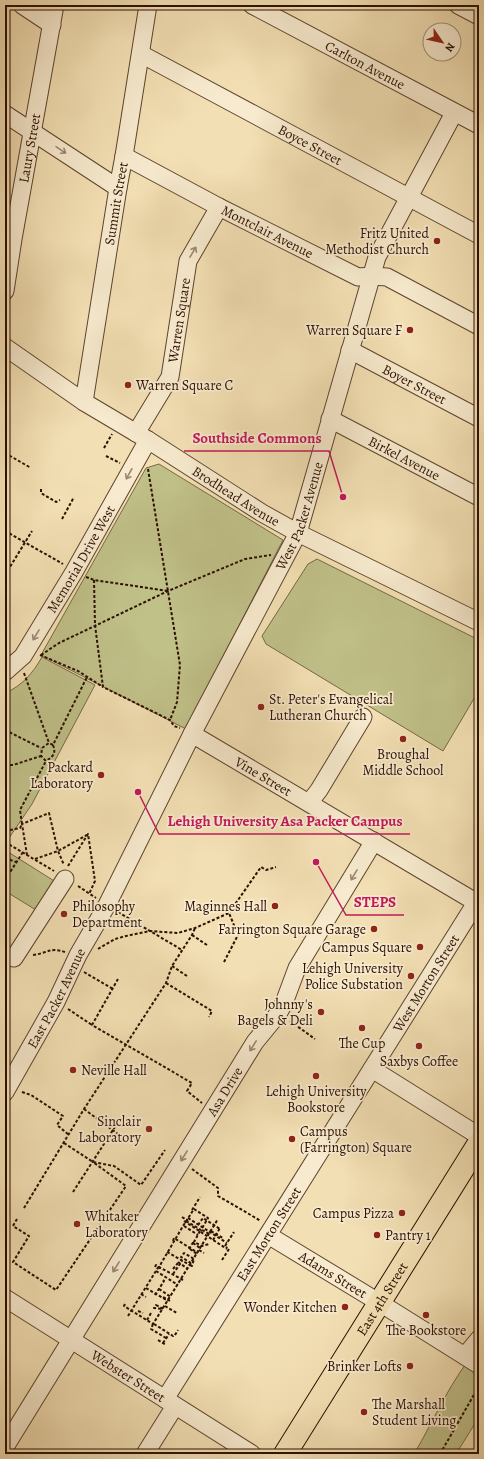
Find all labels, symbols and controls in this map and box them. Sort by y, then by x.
north arrow [422,22,462,62]
street label: Carlton Avenue [322,36,408,94]
text: N [441,40,458,55]
street label: Laury Street [14,111,45,184]
street label: Boyce Street [275,120,346,170]
one-way arrow [55,147,67,155]
street label: Summit Street [100,160,132,247]
street label: Montclair Avenue [218,200,317,262]
place label: Fritz United Methodist Church [325,224,430,259]
marker: Fritz United Methodist Church [432,236,442,246]
one-way arrow [190,246,198,258]
street label: Warren Square [163,276,195,365]
place label: Warren Square F [305,321,402,340]
marker: Warren Square F [405,325,415,335]
street label: Boyer Street [379,359,450,409]
place label: Warren Square C [135,376,233,395]
marker: Warren Square C [123,380,133,390]
callout: Southside Commons [184,424,329,451]
text: Southside Commons [192,428,322,448]
street label: Birkel Avenue [365,431,444,485]
street label: West Packer Avenue [270,460,327,574]
street label: Brodhead Avenue [188,461,283,531]
one-way arrow [124,468,132,480]
street label: Memorial Drive West [42,501,119,616]
one-way arrow [32,629,40,641]
place label: St. Peter's Evangelical Lutheran Church [269,690,393,725]
marker: St. Peter's Evangelical Lutheran Church [256,702,266,712]
marker: Broughal Middle School [398,734,408,744]
place label: Broughal Middle School [362,745,444,780]
street label: Vine Street [231,752,296,801]
place label: Packard Laboratory [30,758,94,793]
marker: Packard Laboratory [96,770,106,780]
callout: Lehigh University Asa Packer Campus [159,807,410,834]
text: Lehigh University Asa Packer Campus [167,811,403,831]
one-way arrow [349,869,357,881]
callout: STEPS [346,888,404,915]
text: STEPS [354,892,396,912]
place label: Philosophy Department [72,897,143,932]
place label: Maginnes Hall [184,897,268,916]
marker: Maginnes Hall [270,901,280,911]
marker: Philosophy Department [59,909,69,919]
place label: Farrington Square Garage [218,920,366,939]
marker: Farrington Square Garage [369,924,379,934]
street label: West Morton Street [387,930,464,1036]
place label: Campus Square [322,938,412,957]
marker: Campus Square [415,942,425,952]
street label: East Packer Avenue [22,944,90,1052]
place label: Lehigh University Police Substation [302,959,404,994]
marker: Lehigh University Police Substation [406,971,416,981]
place label: Johnny's Bagels & Deli [237,995,313,1030]
marker: Johnny's Bagels & Deli [316,1007,326,1017]
marker: The Cup [357,1023,367,1033]
place label: The Cup [339,1034,385,1053]
one-way arrow [249,1040,257,1051]
marker: Saxbys Coffee [414,1041,424,1051]
place label: Saxbys Coffee [380,1052,458,1071]
place label: Neville Hall [81,1061,147,1080]
street label: Asa Drive [202,1063,247,1120]
marker: Neville Hall [68,1065,78,1075]
marker: Lehigh University Bookstore [311,1071,321,1081]
place label: Lehigh University Bookstore [265,1082,367,1117]
place label: Sinclair Laboratory [78,1112,142,1147]
place label: Campus (Farrington) Square [300,1122,412,1157]
marker: Sinclair Laboratory [144,1124,154,1134]
marker: Campus (Farrington) Square [287,1134,297,1144]
one-way arrow [180,1150,188,1162]
street label: East Morton Street [232,1183,306,1285]
place label: Campus Pizza [313,1204,394,1223]
place label: Whitaker Laboratory [84,1207,149,1242]
marker: Campus Pizza [397,1208,407,1218]
marker: Whitaker Laboratory [72,1219,82,1229]
place label: Pantry 1 [385,1226,431,1245]
marker: Pantry 1 [372,1230,382,1240]
street label: Adams Street [294,1246,371,1303]
street label: East 4th Street [352,1258,412,1339]
one-way arrow [112,1261,120,1273]
place label: Wonder Kitchen [243,1298,337,1317]
marker: Wonder Kitchen [340,1302,350,1312]
marker: The Bookstore [421,1310,431,1320]
place label: The Bookstore [386,1321,466,1340]
street label: Webster Street [87,1345,170,1407]
place label: Brinker Lofts [327,1357,402,1376]
marker: Brinker Lofts [405,1361,415,1371]
place label: The Marshall Student Living [372,1395,456,1430]
marker: The Marshall Student Living [359,1407,369,1417]

